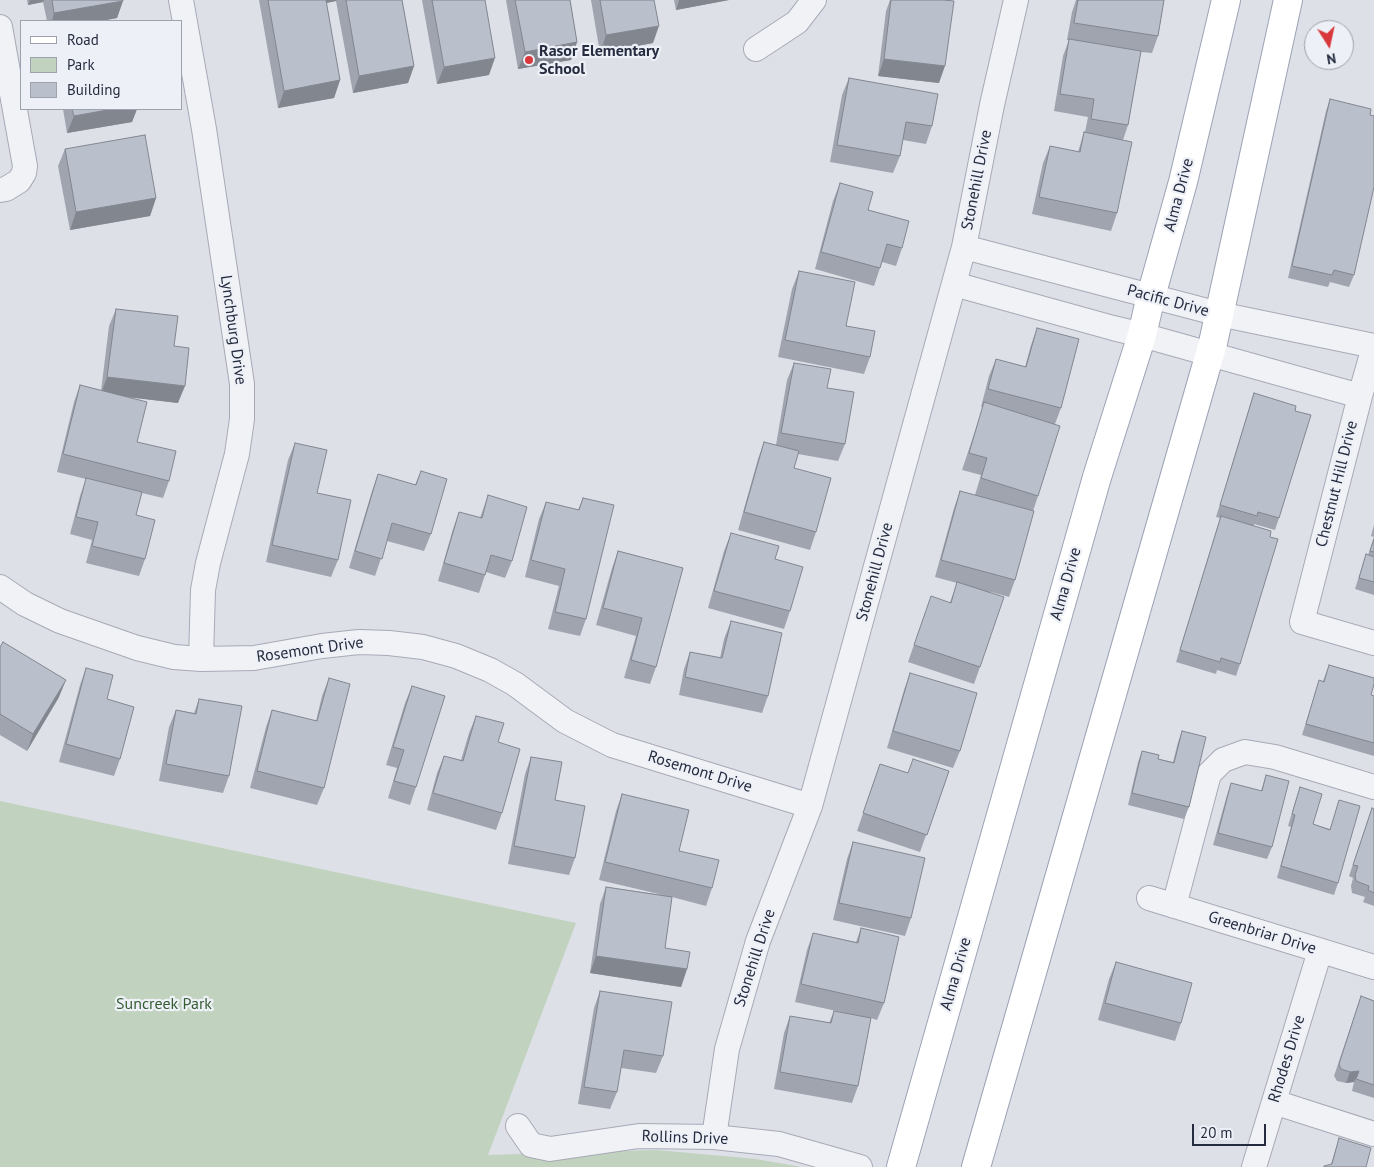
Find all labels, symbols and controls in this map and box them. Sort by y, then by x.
legend [20,20,182,110]
north arrow [1304,20,1354,70]
text: Road [67,30,99,49]
place label: Rasor Elementary School [539,41,659,79]
text: N [1325,49,1338,68]
marker: Rasor Elementary School [523,54,535,66]
text: Park [67,55,95,74]
text: Building [67,80,121,99]
street label: Stonehill Drive [958,128,996,232]
street label: Alma Drive [1160,156,1198,234]
street label: Lynchburg Drive [216,274,250,386]
street label: Pacific Drive [1125,281,1211,321]
street label: Chestnut Hill Drive [1312,419,1362,549]
street label: Stonehill Drive [853,520,897,624]
street label: Alma Drive [1046,545,1086,623]
street label: Rosemont Drive [255,633,365,667]
street label: Rosemont Drive [646,747,754,797]
street label: Stonehill Drive [730,907,780,1009]
street label: Greenbriar Drive [1206,907,1318,959]
street label: Alma Drive [936,935,976,1013]
park label: Suncreek Park [116,994,212,1014]
street label: Rhodes Drive [1265,1013,1309,1105]
scale bar [1194,1114,1268,1146]
text: 20 m [1200,1123,1233,1142]
street label: Rollins Drive [641,1127,729,1149]

